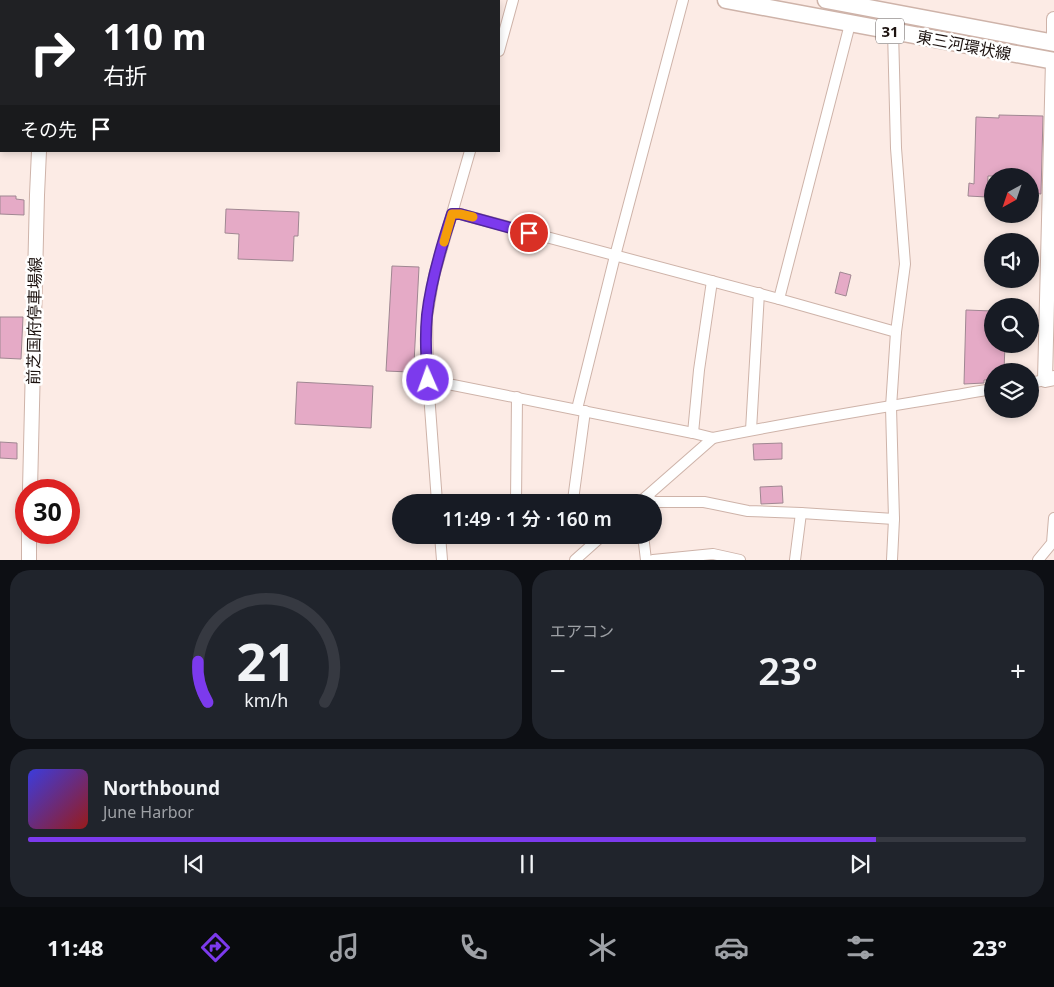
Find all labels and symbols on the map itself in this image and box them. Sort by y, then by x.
road number: 31 [876,18,904,44]
street label: 東三河環状線 [915,25,1013,65]
north arrow [984,168,1039,222]
pin [508,212,550,254]
street label: 前芝国府停車場線 [22,257,46,385]
position arrow [401,353,453,405]
speed limit sign: 30 [15,479,80,544]

